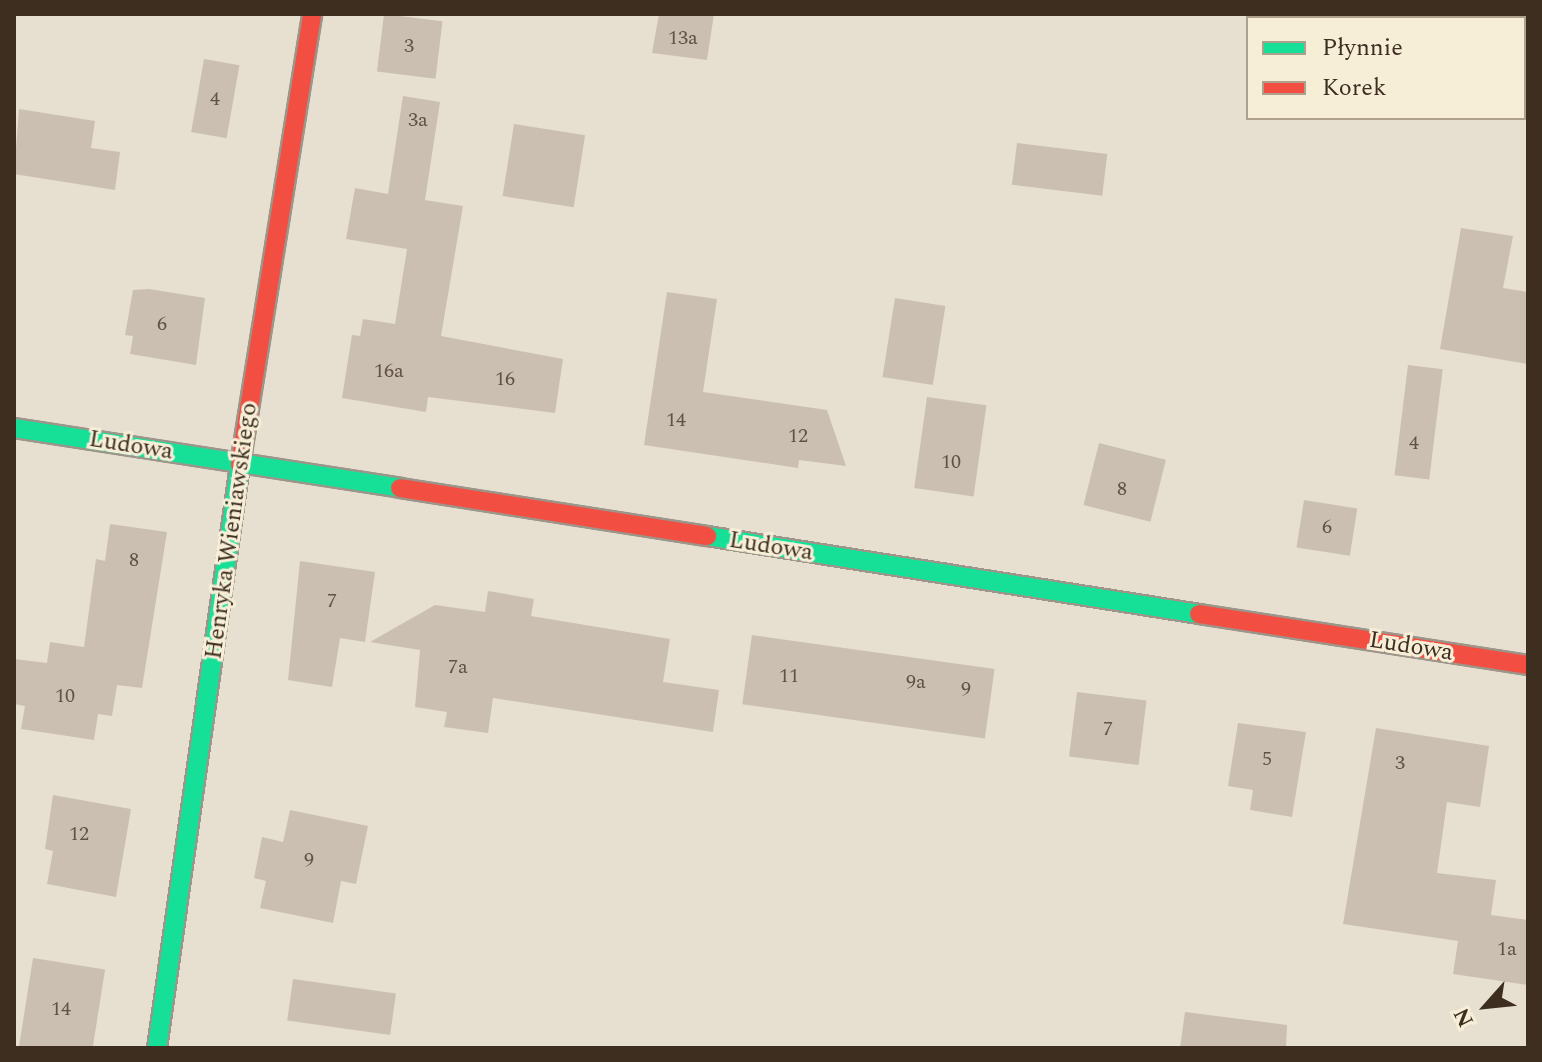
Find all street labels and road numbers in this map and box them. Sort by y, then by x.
street label: Henryka Wieniawskiego [200,401,264,661]
street label: Ludowa [87,425,175,467]
street label: Ludowa [727,526,815,568]
street label: Ludowa [1367,626,1455,668]

